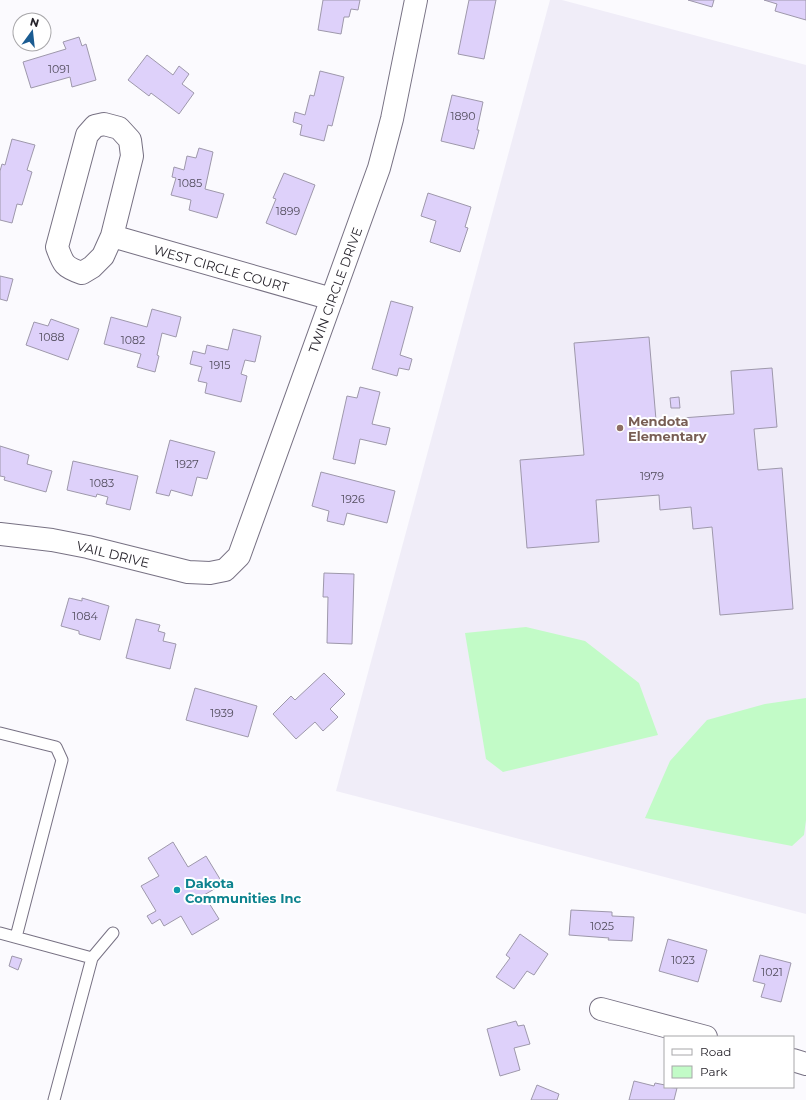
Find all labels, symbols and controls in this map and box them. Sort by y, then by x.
north arrow [12,12,52,52]
text: N [28,14,41,30]
house number: 1091 [48,62,70,76]
house number: 1890 [451,109,475,123]
house number: 1085 [178,176,202,190]
house number: 1899 [276,204,300,218]
street label: TWIN CIRCLE DRIVE [305,225,365,355]
street label: WEST CIRCLE COURT [152,241,291,295]
house number: 1088 [39,330,65,344]
house number: 1082 [121,333,145,347]
house number: 1915 [210,358,230,372]
place label: Mendota Elementary [628,413,707,444]
marker: Mendota Elementary [615,423,625,433]
house number: 1927 [175,457,199,471]
house number: 1979 [640,469,664,483]
house number: 1083 [90,476,114,490]
house number: 1926 [341,492,365,506]
street label: VAIL DRIVE [75,537,151,571]
house number: 1084 [72,609,98,623]
house number: 1939 [210,706,234,720]
place label: Dakota Communities Inc [185,875,301,906]
marker: Dakota Communities Inc [172,885,182,895]
house number: 1025 [590,919,614,933]
house number: 1023 [671,953,695,967]
house number: 1021 [761,965,783,979]
legend [664,1036,794,1088]
text: Road [700,1044,731,1059]
text: Park [700,1064,728,1079]

